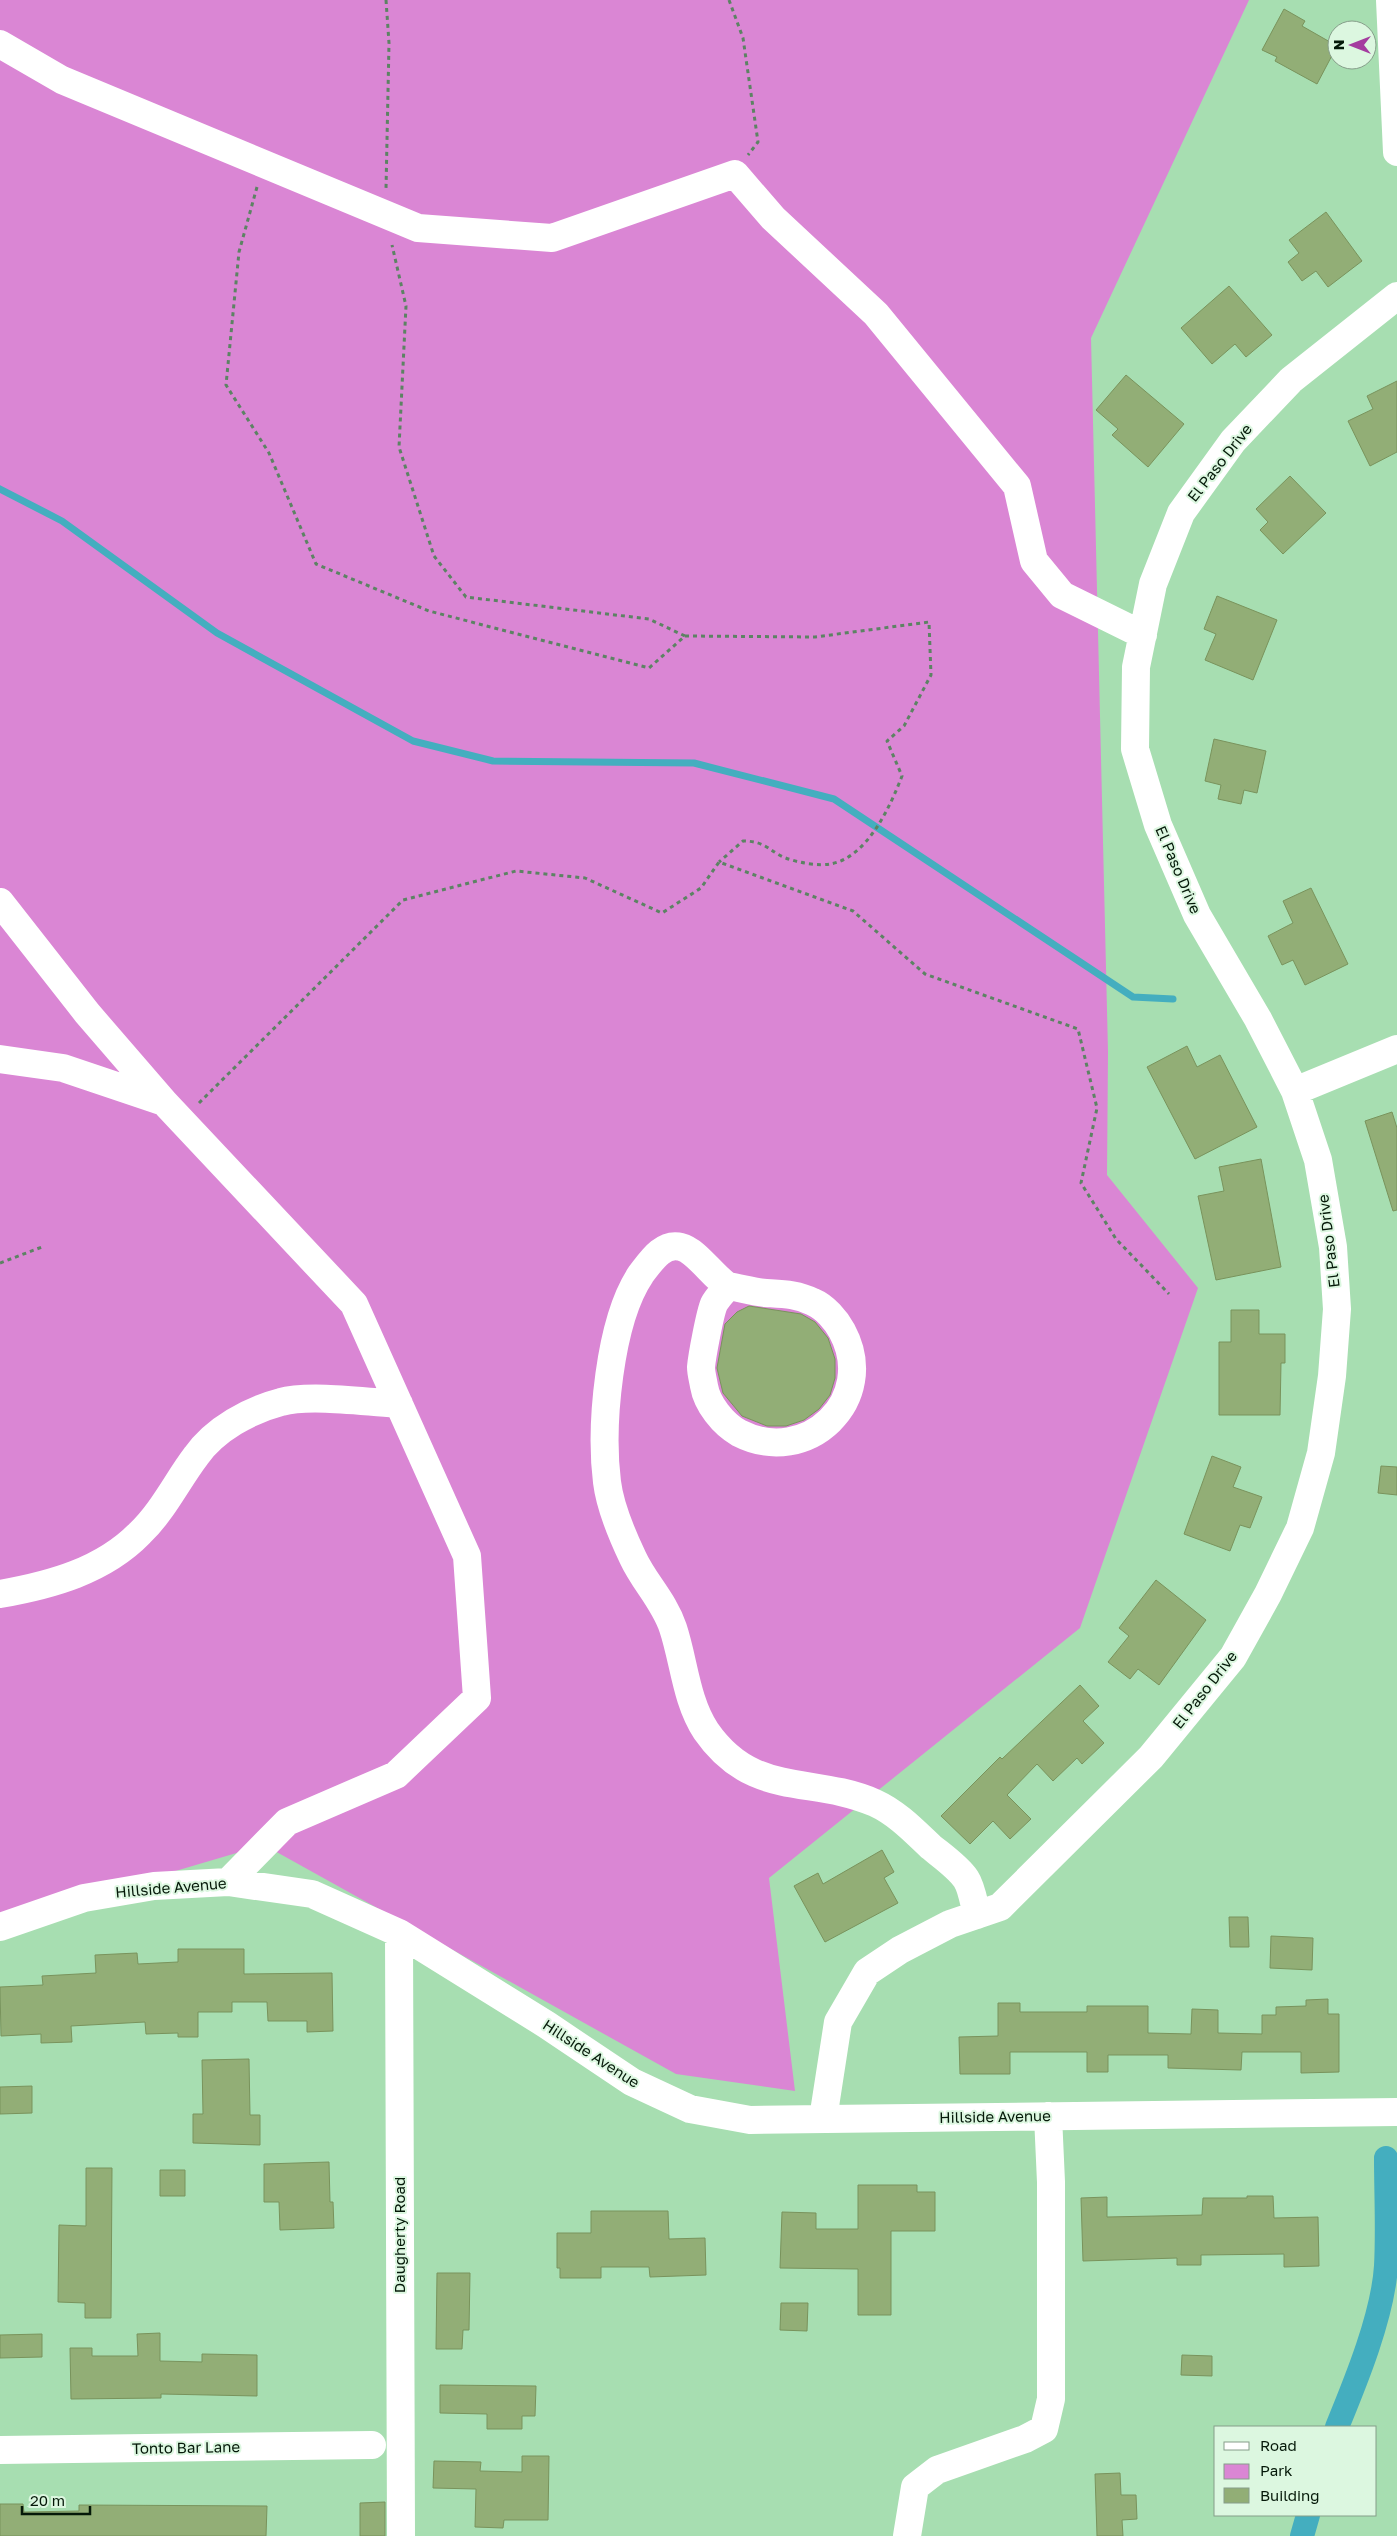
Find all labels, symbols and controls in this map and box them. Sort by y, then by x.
north arrow [1327,20,1377,70]
text: N [1330,40,1347,50]
street label: El Paso Drive [1183,420,1255,505]
street label: El Paso Drive [1152,823,1206,917]
street label: El Paso Drive [1313,1193,1343,1289]
street label: El Paso Drive [1168,1647,1240,1732]
street label: Hillside Avenue [115,1873,228,1901]
street label: Hillside Avenue [540,2015,643,2091]
street label: Hillside Avenue [939,2106,1051,2126]
street label: Daugherty Road [390,2177,408,2293]
legend [1214,2426,1377,2516]
text: Road [1260,2436,1297,2454]
street label: Tonto Bar Lane [132,2437,240,2457]
text: Park [1260,2461,1293,2479]
scale bar [22,2484,90,2516]
text: Building [1260,2486,1320,2504]
text: 20 m [30,2491,65,2509]

